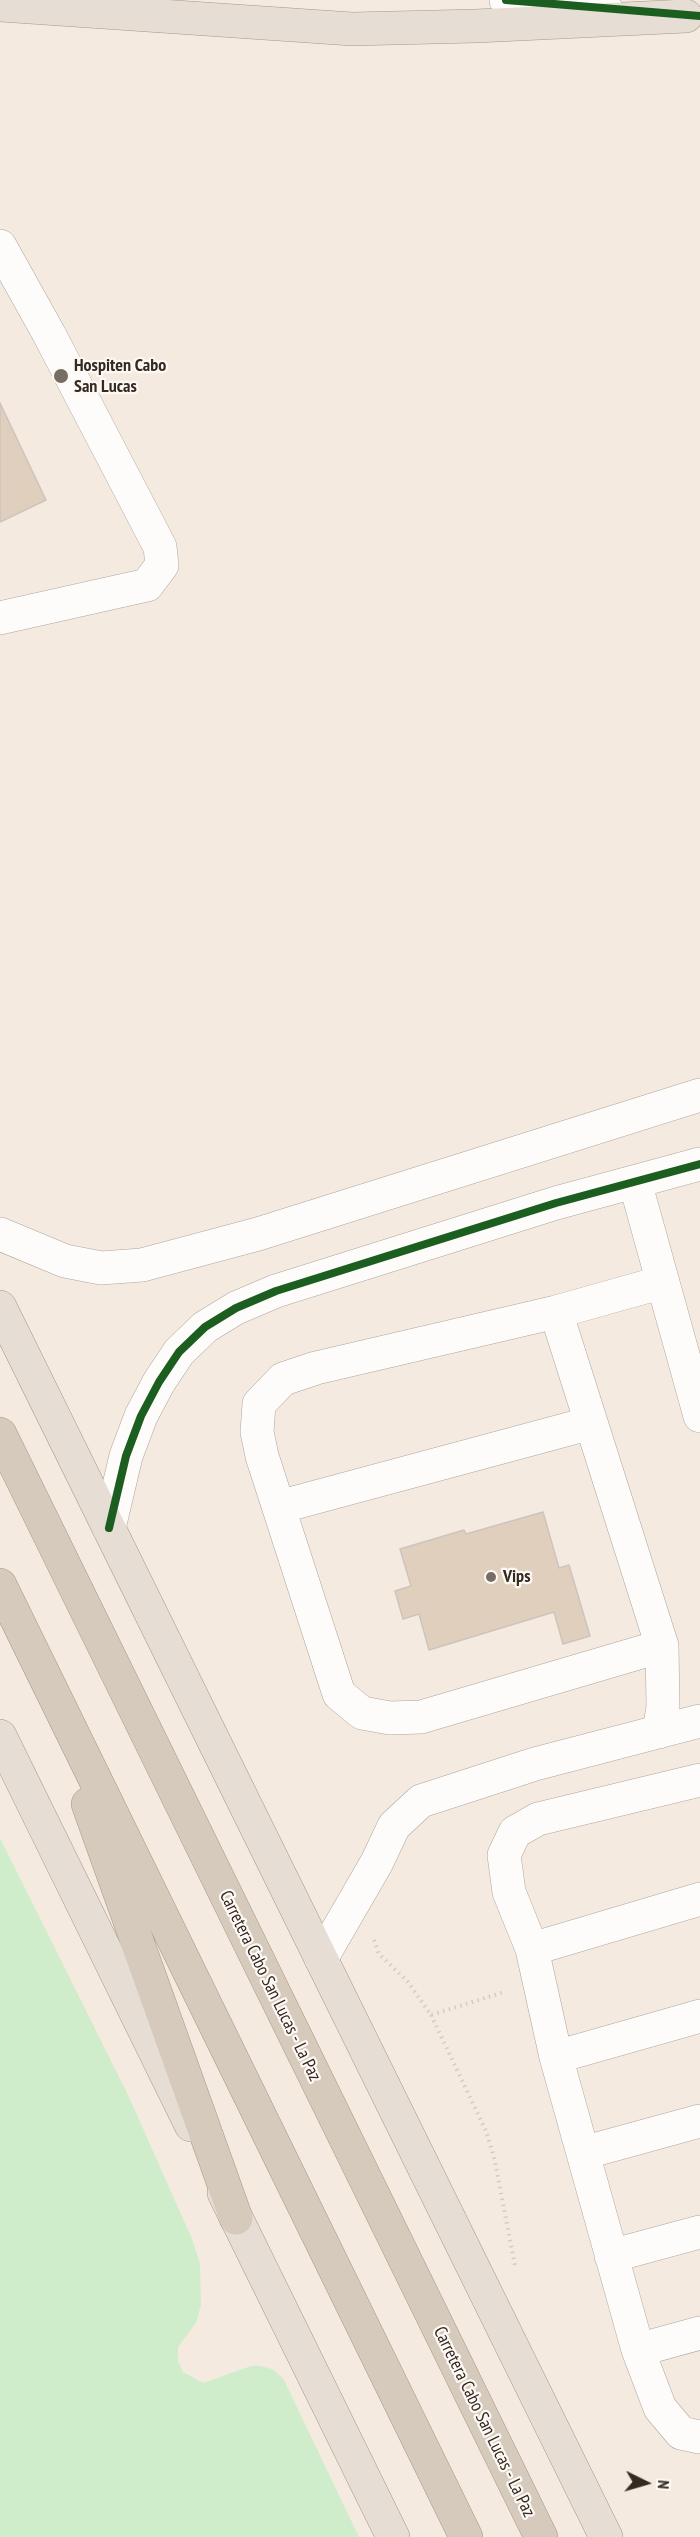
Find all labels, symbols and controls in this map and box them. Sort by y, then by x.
place label: Hospiten Cabo San Lucas [74,355,166,398]
marker: Hospiten Cabo San Lucas [52,367,70,385]
place label: Vips [503,1566,530,1588]
marker: Vips [484,1570,498,1584]
street label: Carretera Cabo San Lucas - La Paz [214,1887,326,2085]
street label: Carretera Cabo San Lucas - La Paz [428,2323,540,2521]
north arrow [616,2453,676,2513]
text: N [654,2479,674,2490]

